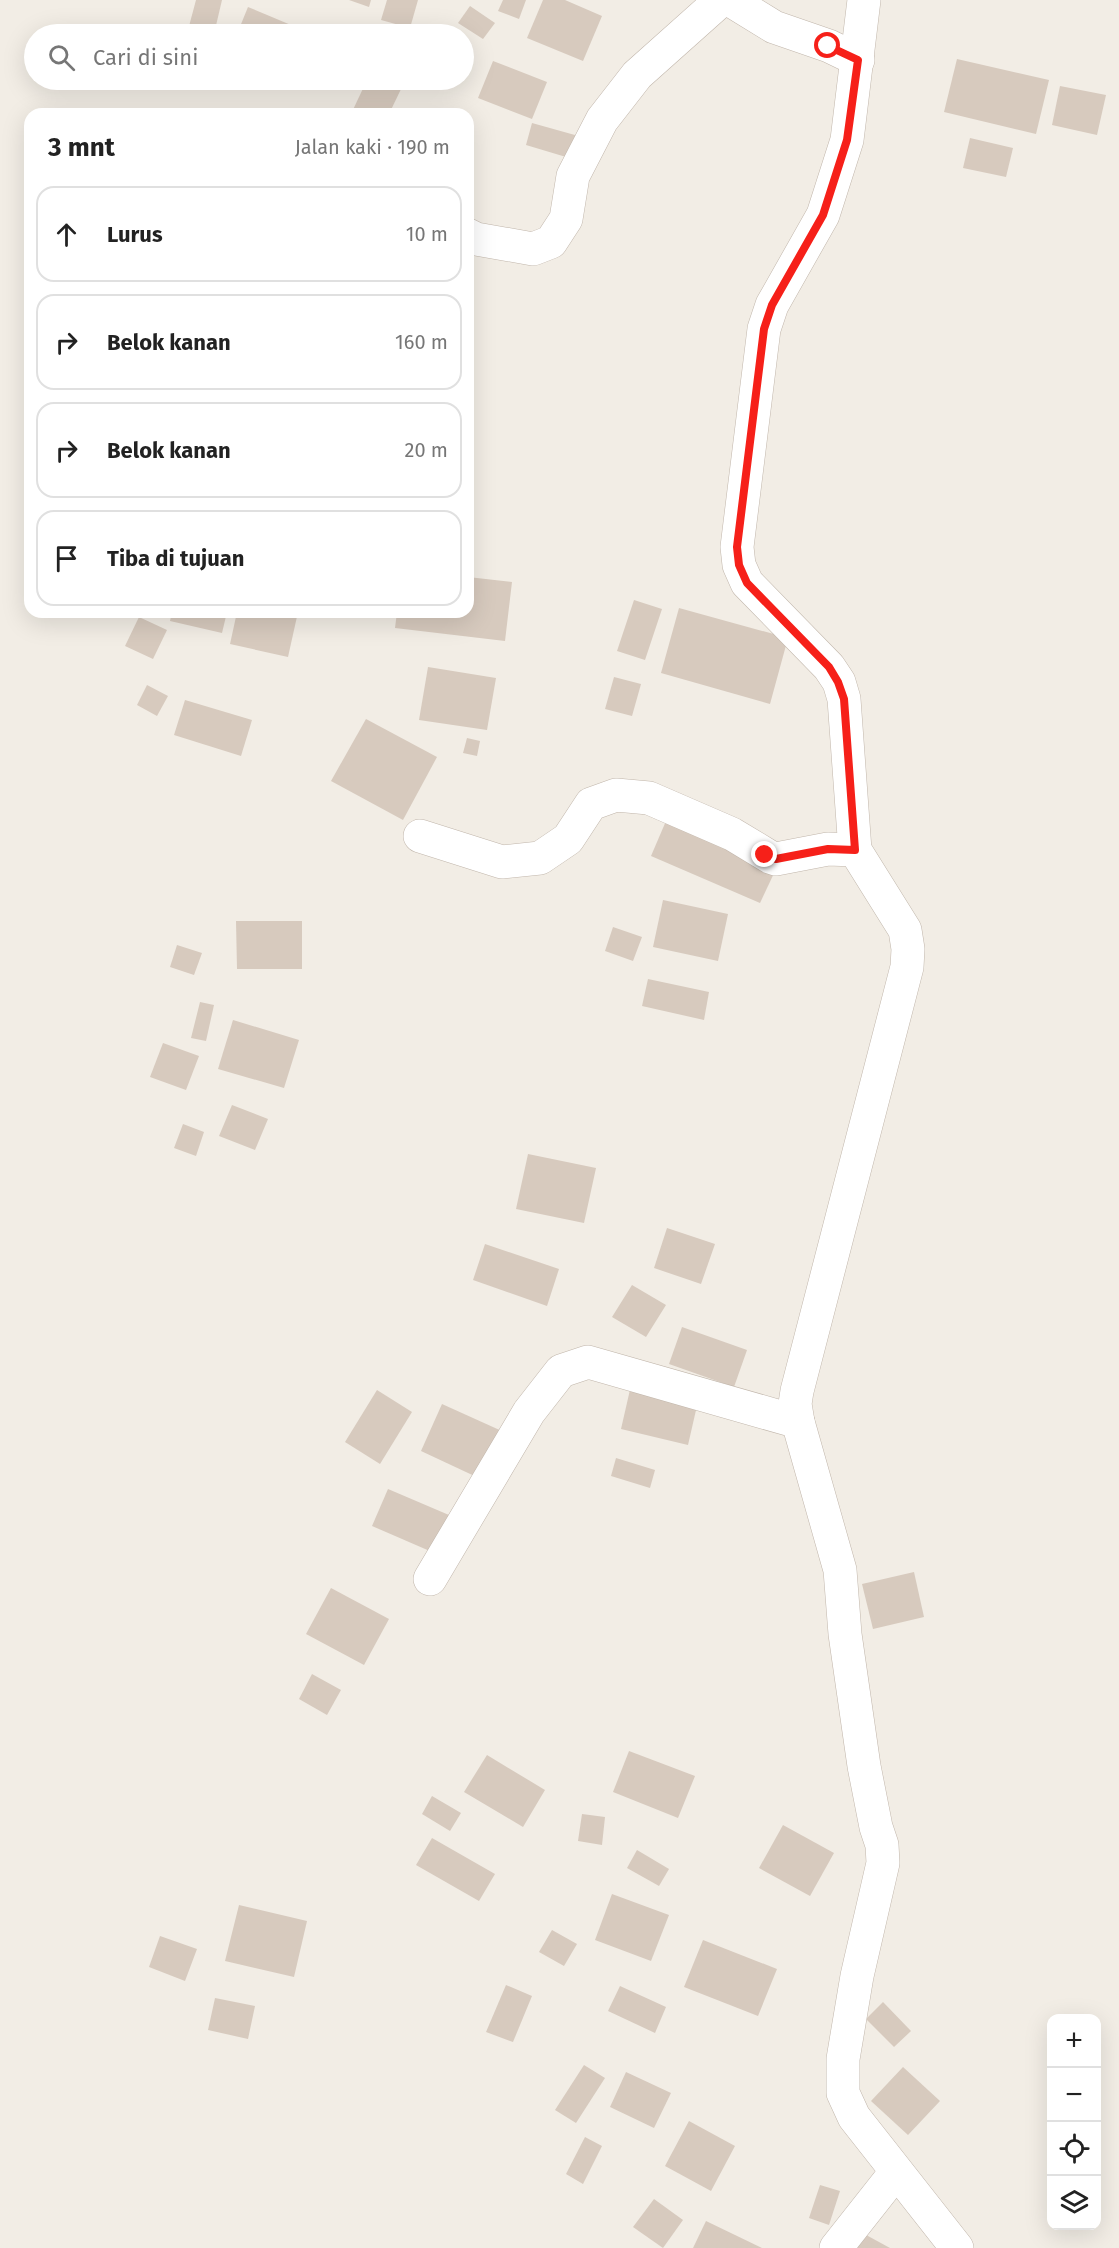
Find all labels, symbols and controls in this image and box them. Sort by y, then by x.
search box [24,24,474,90]
route start [814,32,840,58]
icon: search [45,41,78,74]
text: Cari di sini [93,44,198,71]
text: 3 mnt [48,132,115,163]
text: Jalan kaki · 190 m [295,135,450,159]
icon: ahead [50,218,83,251]
text: Lurus [107,221,163,248]
text: 10 m [406,222,448,246]
icon: right [50,326,83,359]
text: Belok kanan [107,329,231,356]
text: 160 m [395,330,448,354]
icon: right [50,434,83,467]
text: Belok kanan [107,437,231,464]
text: 20 m [405,438,448,462]
icon: arrive [50,542,83,575]
text: Tiba di tujuan [107,545,244,572]
route end [751,841,777,867]
map controls [1047,2014,1101,2230]
button: + [1047,2014,1101,2068]
button: − [1047,2068,1101,2122]
button: locate [1047,2122,1101,2176]
button: layers [1047,2176,1101,2230]

